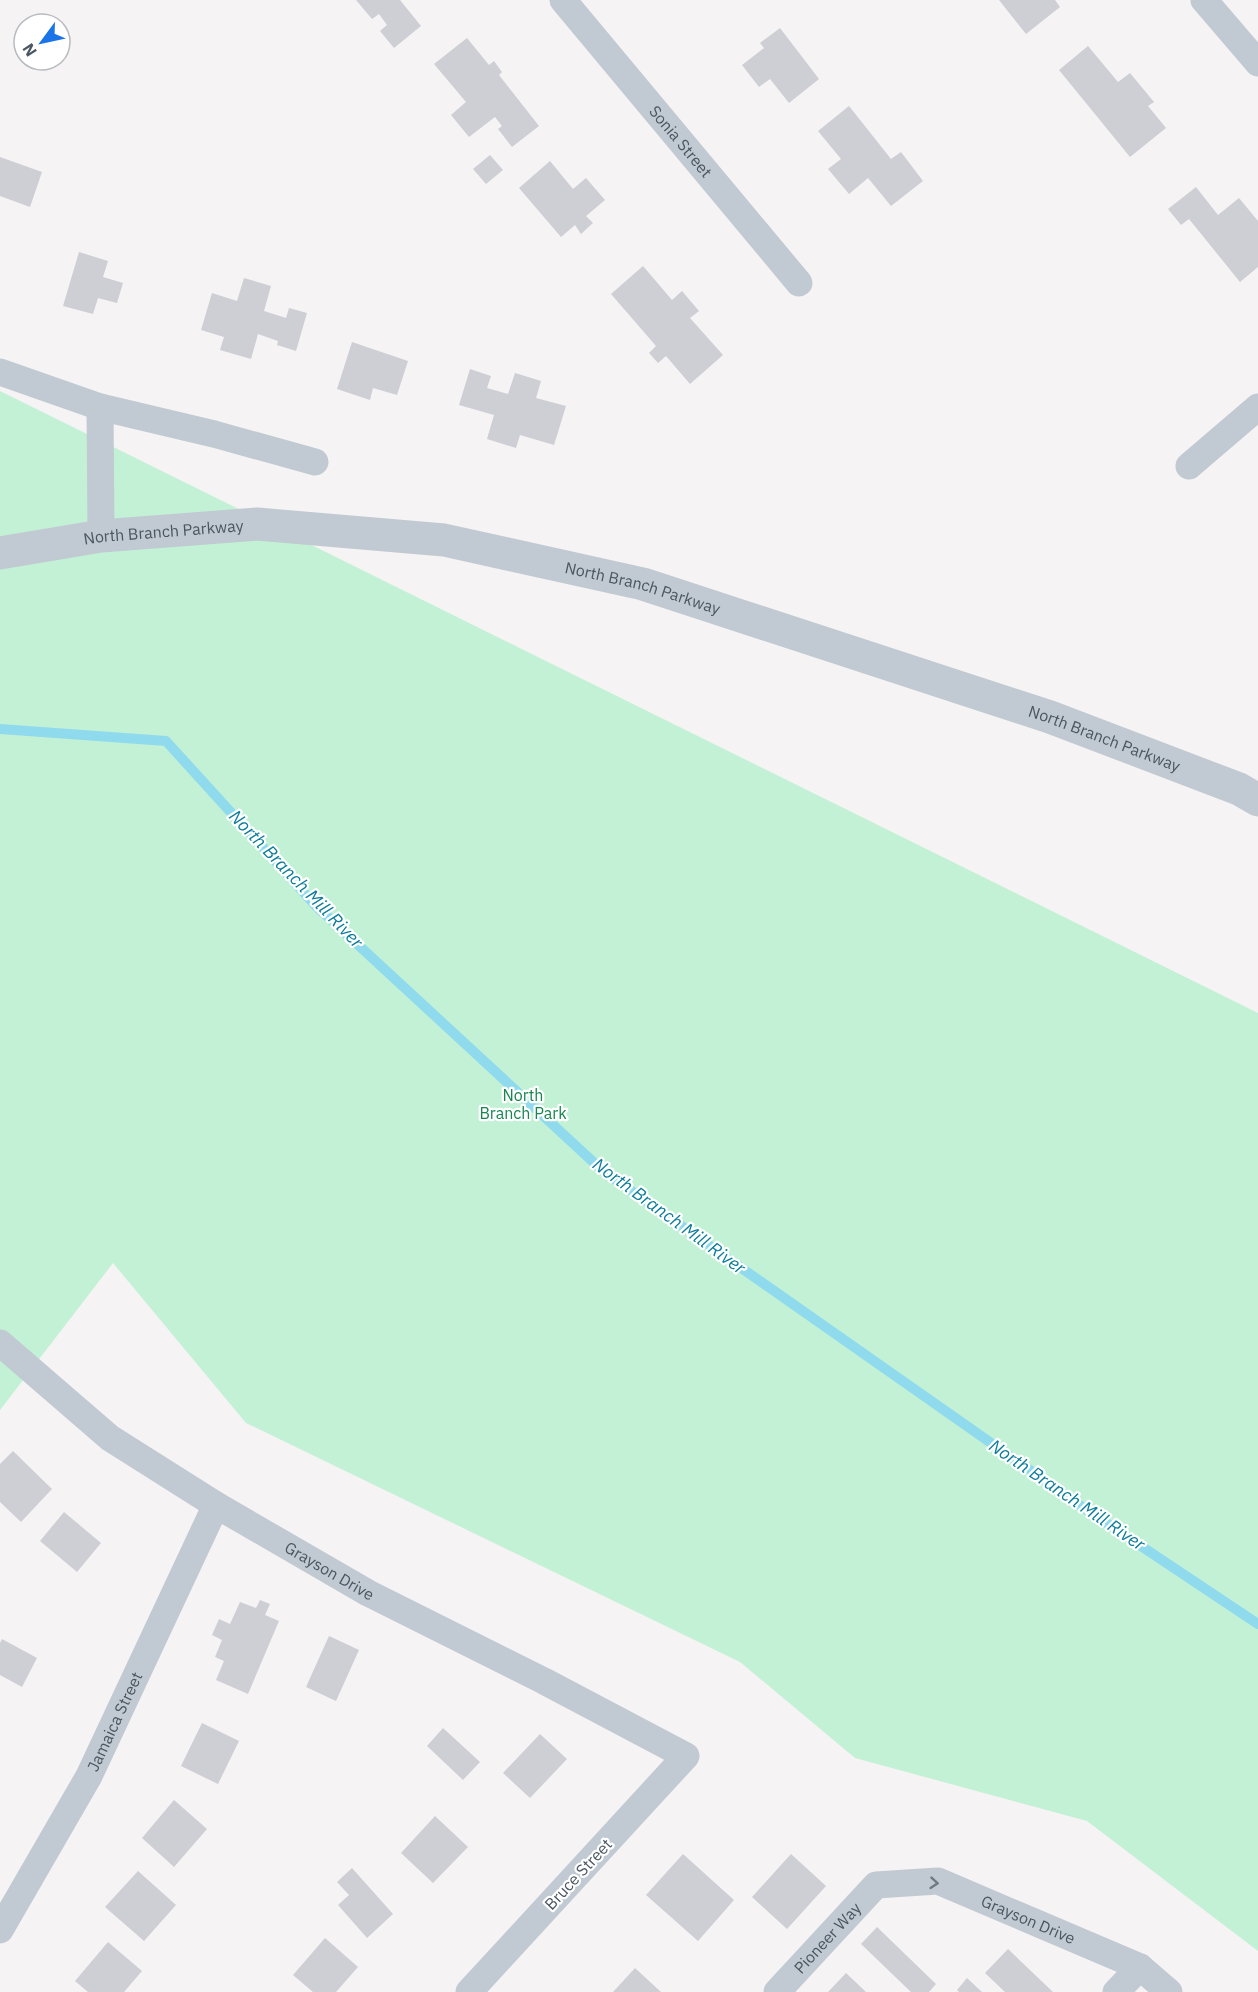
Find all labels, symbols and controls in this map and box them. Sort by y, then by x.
north arrow [12,12,72,72]
text: N [18,40,41,60]
street label: Sonia Street [645,101,717,181]
street label: North Branch Parkway [82,515,244,549]
street label: North Branch Parkway [563,557,723,619]
street label: North Branch Parkway [1026,701,1183,776]
water label: North Branch Mill River [224,805,369,953]
park label: North Branch Park [479,1085,567,1123]
water label: North Branch Mill River [588,1152,751,1279]
water label: North Branch Mill River [985,1434,1150,1556]
street label: Grayson Drive [281,1537,378,1605]
street label: Jamaica Street [83,1669,146,1774]
street label: Bruce Street [540,1834,616,1914]
one-way arrow [929,1876,938,1889]
street label: Grayson Drive [978,1891,1078,1948]
street label: Pioneer Way [789,1898,865,1977]

